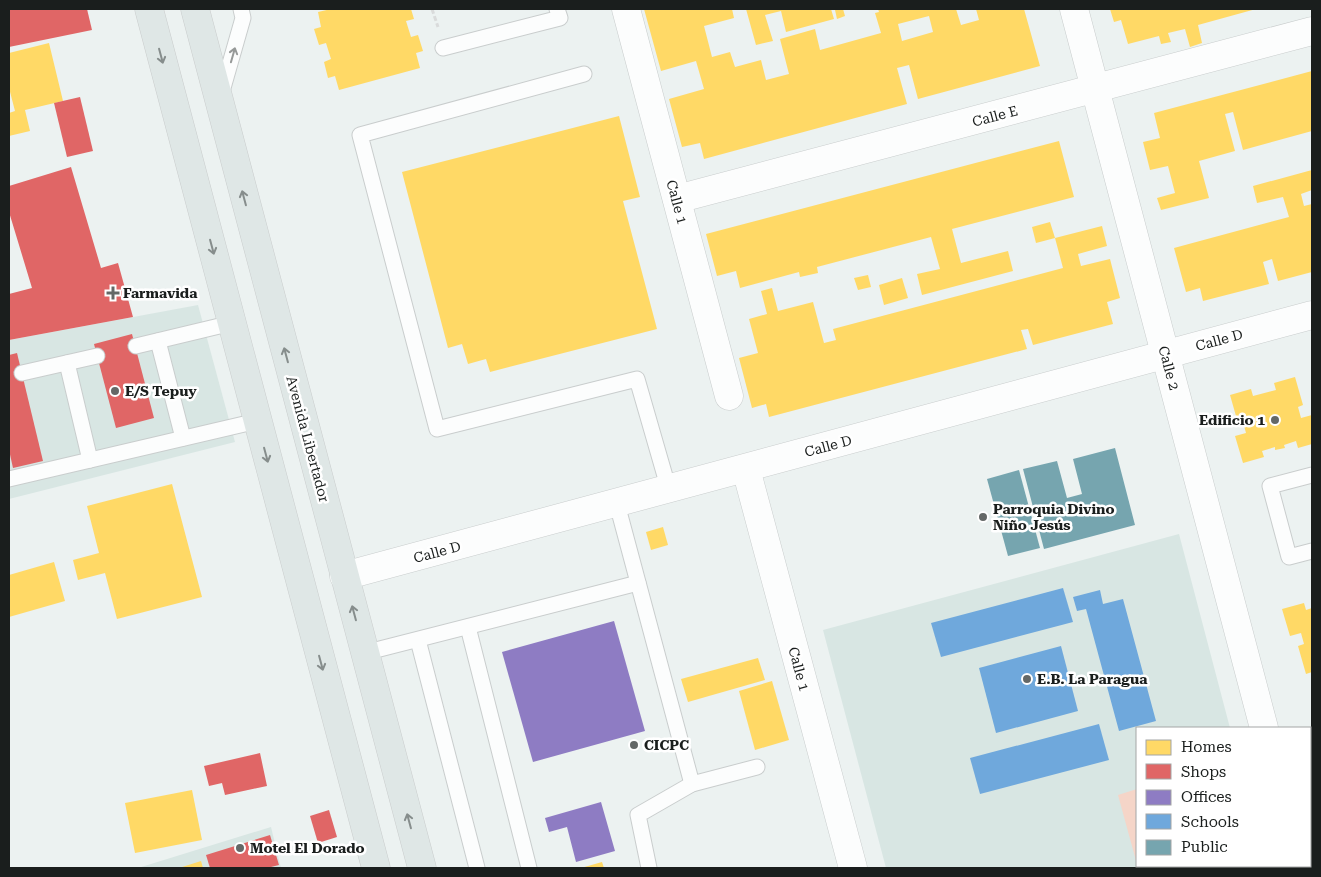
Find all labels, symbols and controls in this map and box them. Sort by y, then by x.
one-way arrow [157,47,166,63]
one-way arrow [228,48,238,64]
street label: Calle E [970,102,1020,130]
street label: Calle 1 [663,178,691,226]
one-way arrow [239,190,249,206]
one-way arrow [207,238,217,254]
place label: Farmavida [123,285,198,301]
marker: Farmavida [107,287,119,299]
street label: Calle D [1194,326,1245,354]
street label: Calle 2 [1155,344,1183,392]
one-way arrow [281,347,290,363]
street label: Avenida Libertador [283,374,333,504]
place label: E/S Tepuy [125,383,197,399]
marker: E/S Tepuy [109,385,121,397]
place label: Edificio 1 [1199,412,1265,428]
marker: Edificio 1 [1269,414,1281,426]
street label: Calle D [803,432,854,460]
one-way arrow [262,446,272,462]
place label: Parroquia Divino Niño Jesús [993,501,1115,533]
marker: Parroquia Divino Niño Jesús [977,511,989,523]
street label: Calle D [412,538,463,566]
one-way arrow [349,606,358,622]
street label: Calle 1 [785,645,813,693]
one-way arrow [317,654,326,670]
place label: E.B. La Paragua [1037,671,1148,687]
marker: E.B. La Paragua [1021,673,1033,685]
legend [1136,727,1311,867]
place label: CICPC [644,737,689,753]
text: Homes [1181,738,1232,756]
marker: CICPC [628,739,640,751]
text: Shops [1181,763,1226,781]
text: Offices [1181,788,1232,806]
text: Schools [1181,813,1239,831]
one-way arrow [404,814,414,830]
text: Public [1181,838,1228,856]
place label: Motel El Dorado [250,840,365,856]
marker: Motel El Dorado [234,842,246,854]

